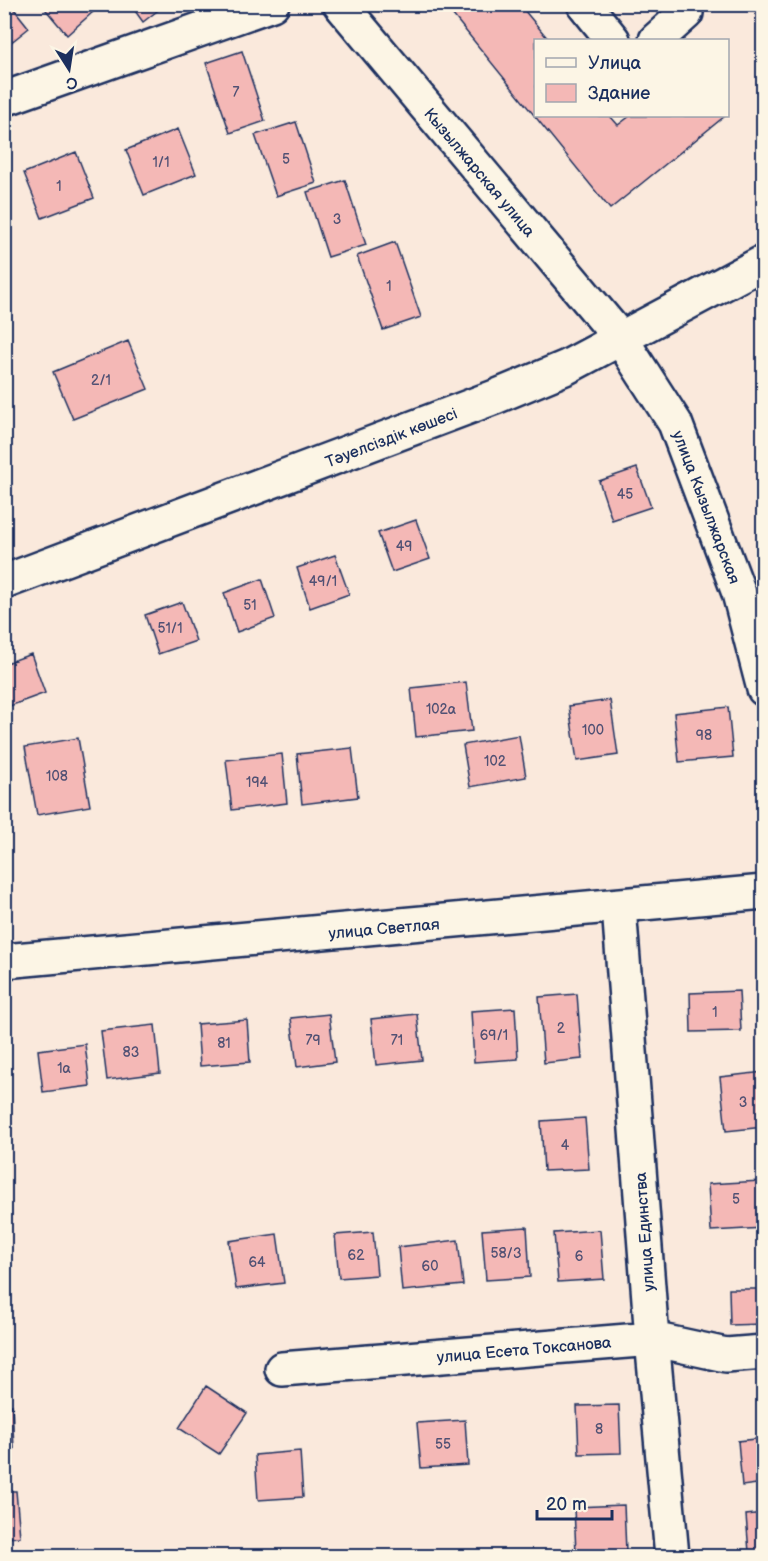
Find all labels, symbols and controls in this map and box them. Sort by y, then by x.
north arrow [39,39,99,99]
legend [534,39,729,117]
text: Улица [588,53,642,74]
text: С [64,72,79,93]
text: Здание [588,83,650,104]
house number: 7 [233,84,240,101]
street label: Кызылжарская улица [419,105,539,242]
house number: 5 [282,151,290,168]
house number: 1/1 [152,154,170,171]
house number: 1 [56,178,62,195]
house number: 3 [333,211,341,228]
house number: 1 [386,278,392,295]
house number: 2/1 [91,372,111,389]
street label: Тәуелсіздік көшесі [323,404,460,472]
street label: улица Кызылжарская [668,428,744,587]
house number: 45 [617,486,633,503]
house number: 49 [396,538,412,555]
house number: 49/1 [309,573,337,590]
house number: 51 [243,597,257,614]
house number: 51/1 [157,620,183,637]
house number: 102а [426,701,457,718]
house number: 100 [582,722,604,739]
house number: 98 [696,727,712,744]
house number: 102 [484,753,507,770]
house number: 108 [46,768,68,785]
house number: 194 [246,774,268,791]
street label: улица Светлая [328,915,441,944]
house number: 1 [712,1004,718,1021]
house number: 2 [557,1020,566,1037]
house number: 69/1 [480,1027,508,1044]
house number: 79 [306,1032,320,1049]
house number: 71 [391,1032,403,1049]
house number: 81 [217,1035,231,1052]
house number: 83 [123,1044,139,1061]
house number: 1а [57,1060,72,1077]
house number: 3 [739,1094,747,1111]
house number: 4 [561,1137,570,1154]
street label: улица Единства [632,1171,659,1292]
house number: 5 [732,1191,740,1208]
house number: 58/3 [490,1245,522,1262]
house number: 62 [348,1247,365,1264]
house number: 6 [575,1248,584,1265]
house number: 64 [248,1254,266,1271]
house number: 60 [422,1258,438,1275]
street label: улица Есета Токсанова [436,1333,613,1368]
house number: 8 [595,1421,603,1438]
house number: 55 [435,1436,451,1453]
scale bar [537,1483,612,1521]
text: 20 m [546,1494,587,1515]

